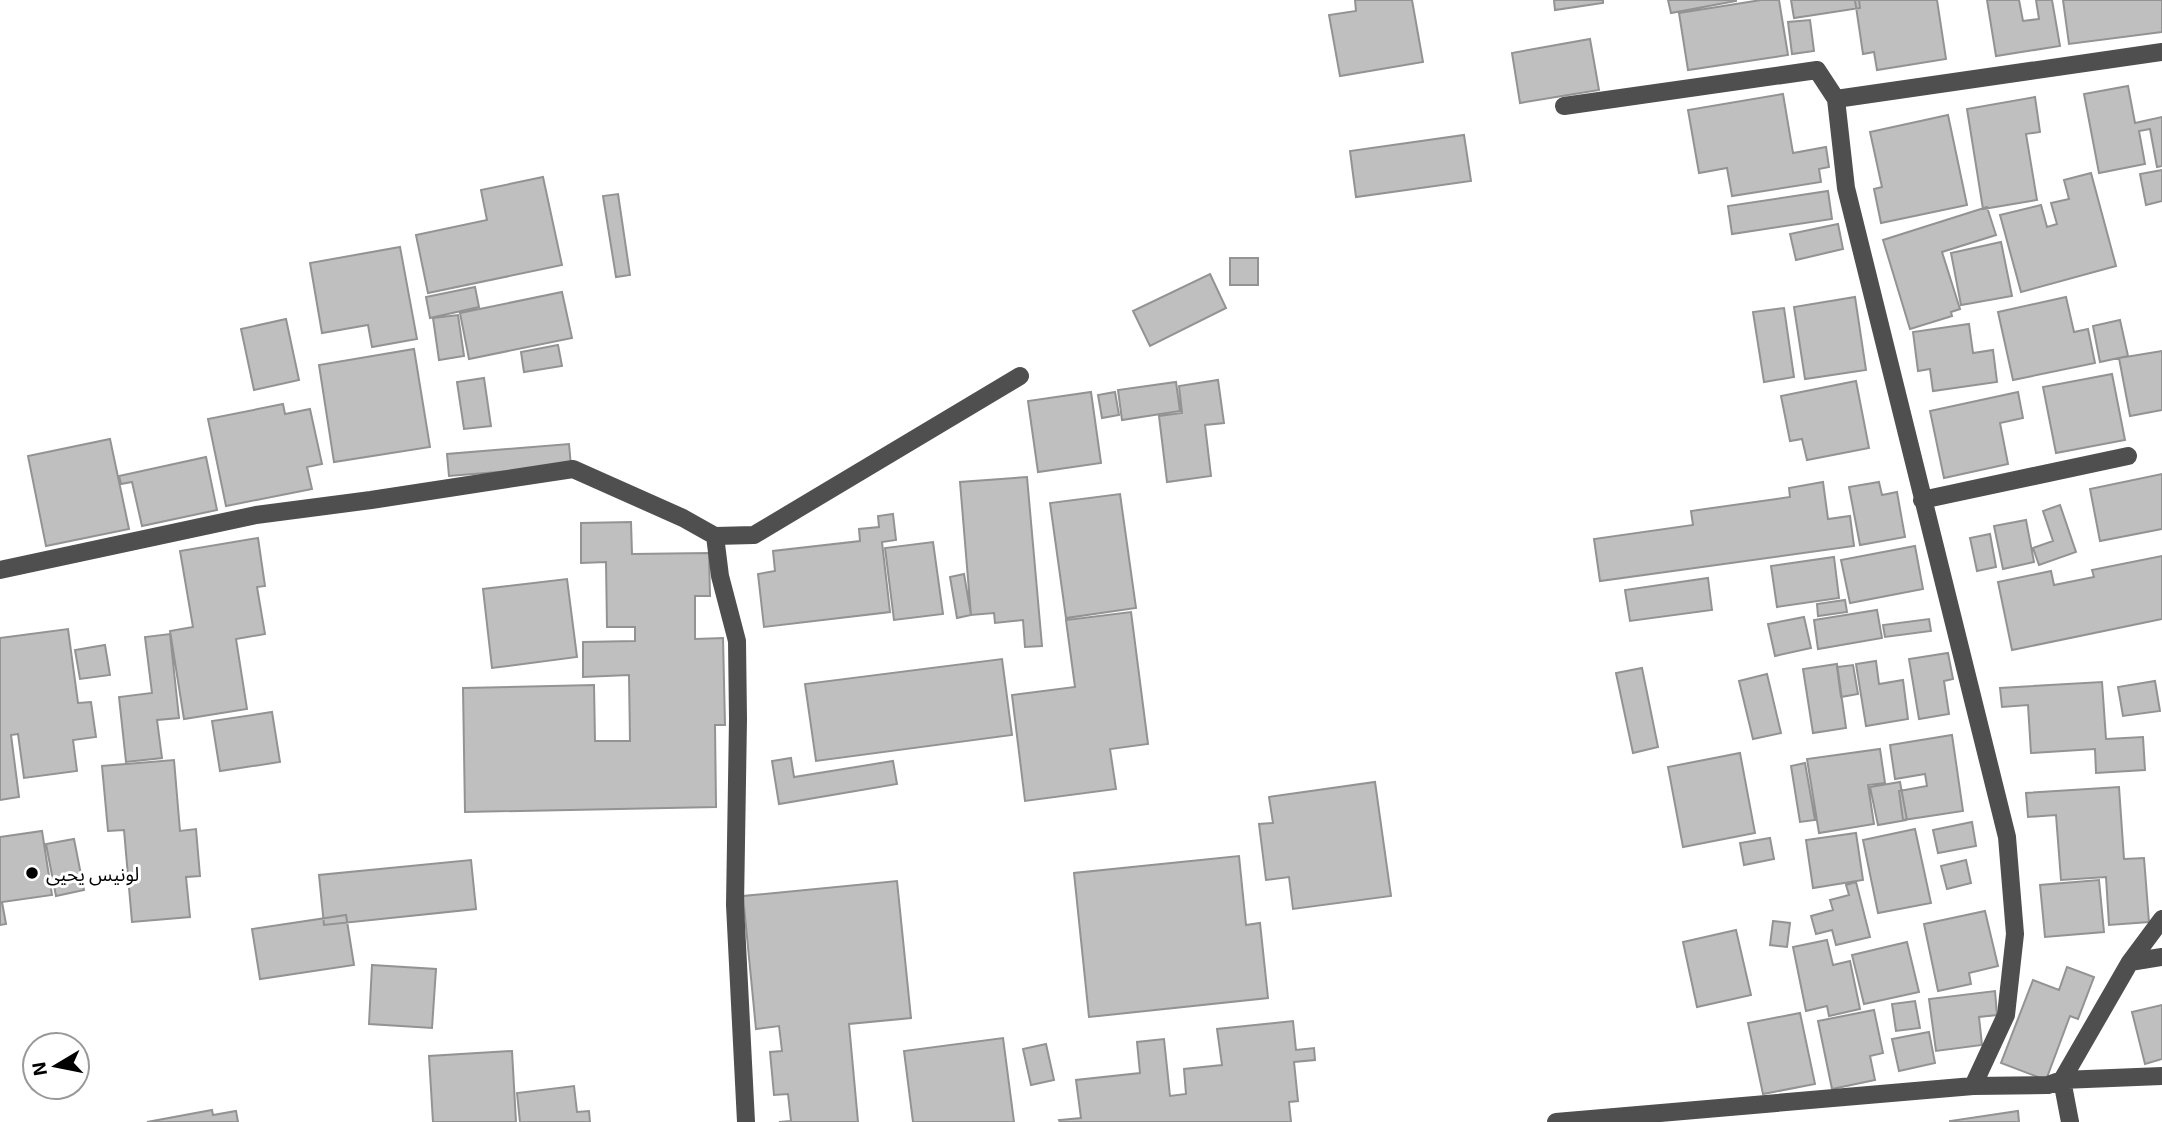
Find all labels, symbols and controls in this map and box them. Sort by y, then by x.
place label: لونيس يحيى [46,862,139,886]
marker: لونيس يحيى [24,865,40,881]
north arrow [21,1031,91,1101]
text: N [26,1060,51,1078]

